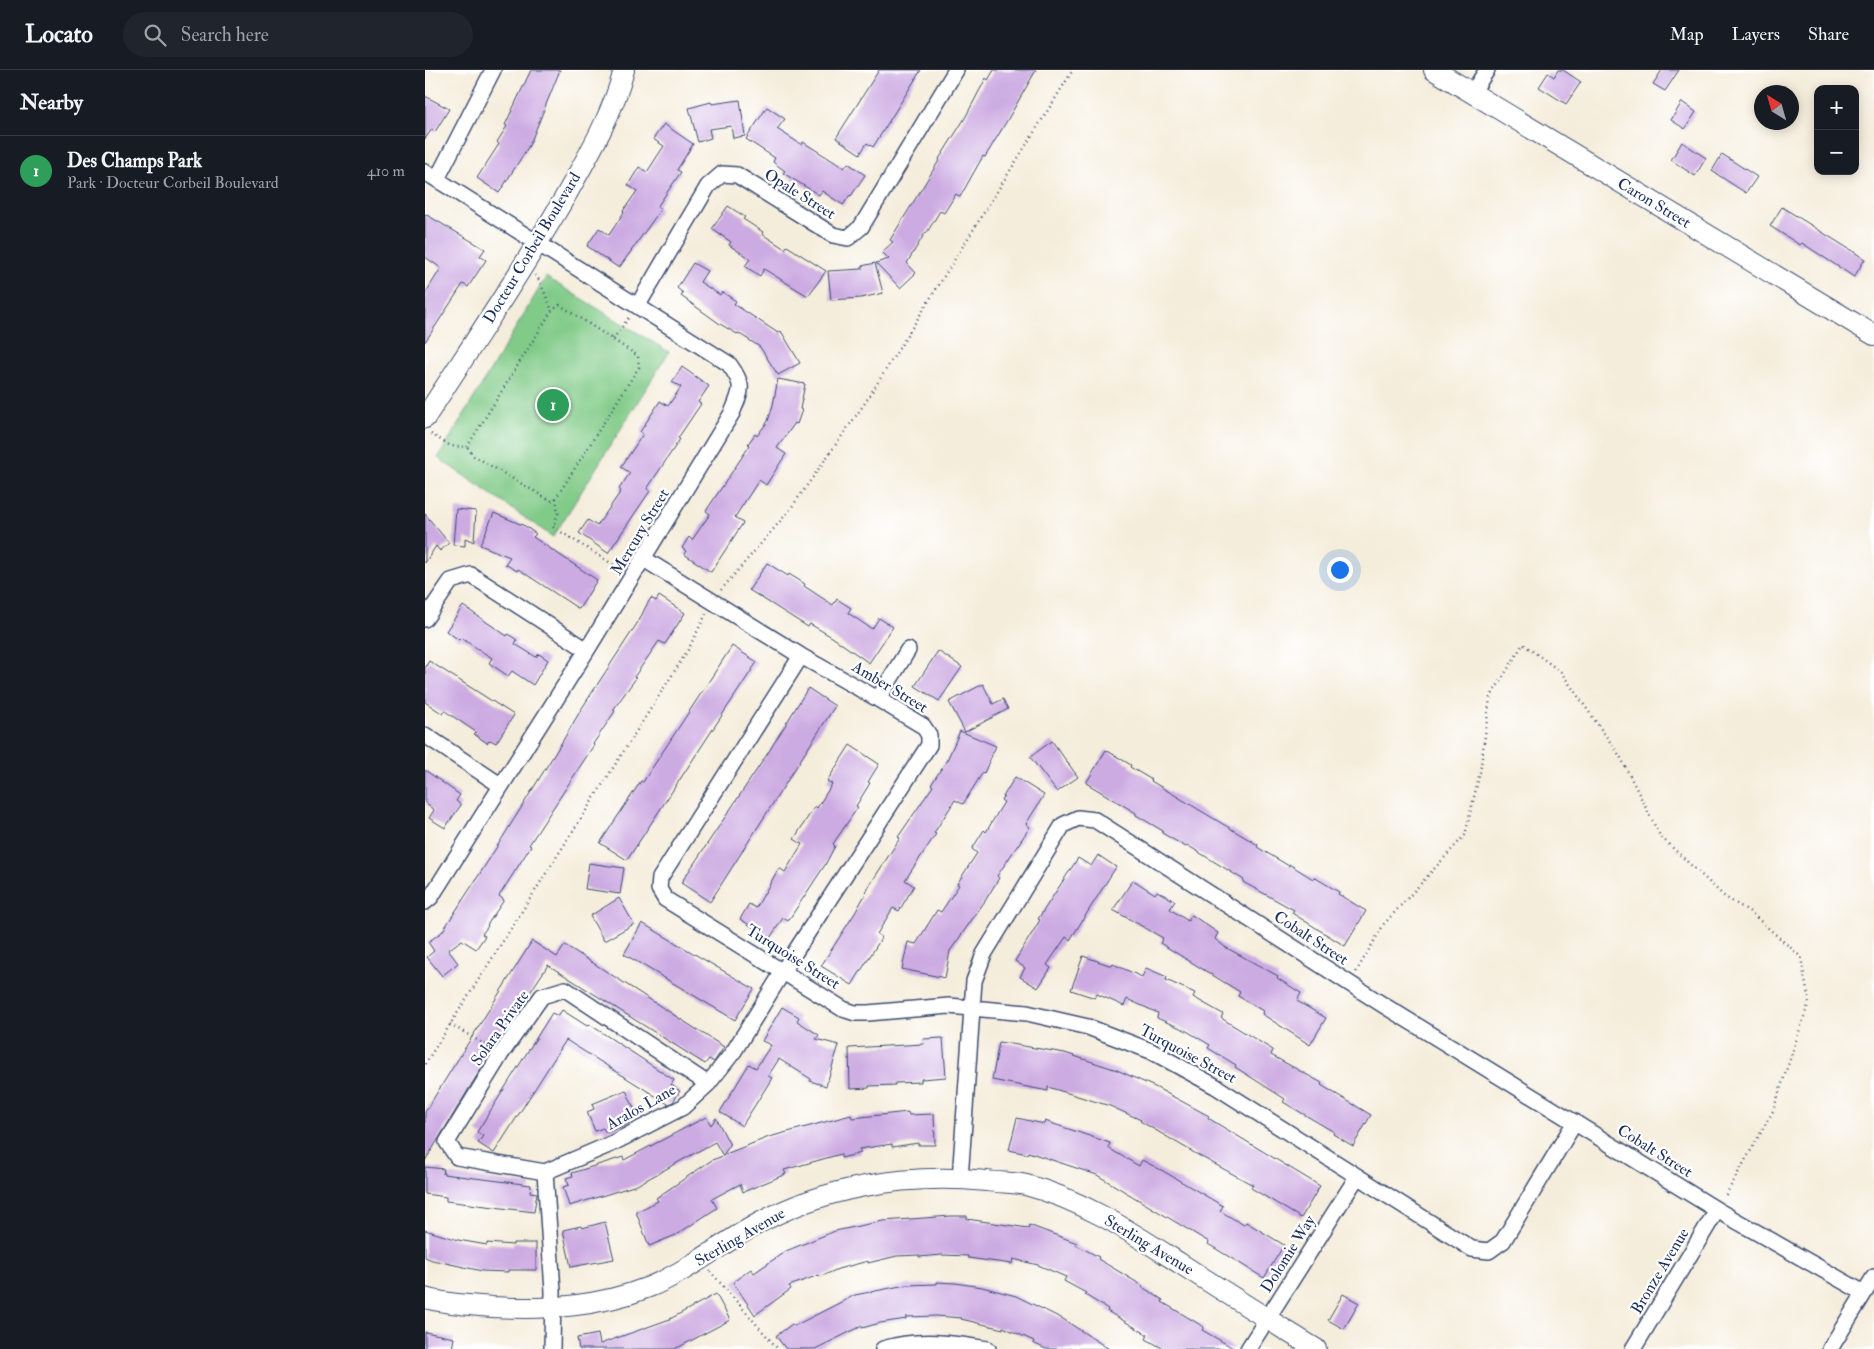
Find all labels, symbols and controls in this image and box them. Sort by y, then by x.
search box [123,12,473,57]
text: Locato [25,19,93,50]
icon: search [141,21,169,49]
text: Search here [181,23,269,47]
text: Map [1670,23,1704,46]
text: Layers [1732,23,1780,46]
text: Share [1808,23,1849,46]
north arrow [1754,85,1799,130]
map controls [1814,85,1859,175]
button: + [1814,85,1859,130]
text: Nearby [20,89,83,116]
button: − [1814,130,1859,175]
text: Des Champs Park [67,149,202,173]
text: 1 [33,161,39,181]
text: 410 m [367,161,405,181]
street label: Opale Street [760,164,839,225]
street label: Docteur Corbeil Boulevard [479,169,585,327]
text: Park · Docteur Corbeil Boulevard [67,173,279,193]
street label: Caron Street [1614,173,1694,233]
pin: 1 [537,386,569,424]
street label: Mercury Street [606,485,674,579]
your location [1327,557,1353,583]
street label: Amber Street [848,656,932,717]
street label: Cobalt Street [1270,906,1352,970]
street label: Turquoise Street [742,920,844,994]
street label: Solara Private [467,986,534,1070]
street label: Turquoise Street [1136,1020,1240,1088]
street label: Aralos Lane [602,1080,680,1135]
street label: Cobalt Street [1614,1120,1696,1182]
street label: Sterling Avenue [691,1203,789,1271]
street label: Sterling Avenue [1101,1210,1198,1280]
street label: Dolomie Way [1256,1211,1320,1296]
street label: Bronze Avenue [1627,1224,1694,1317]

